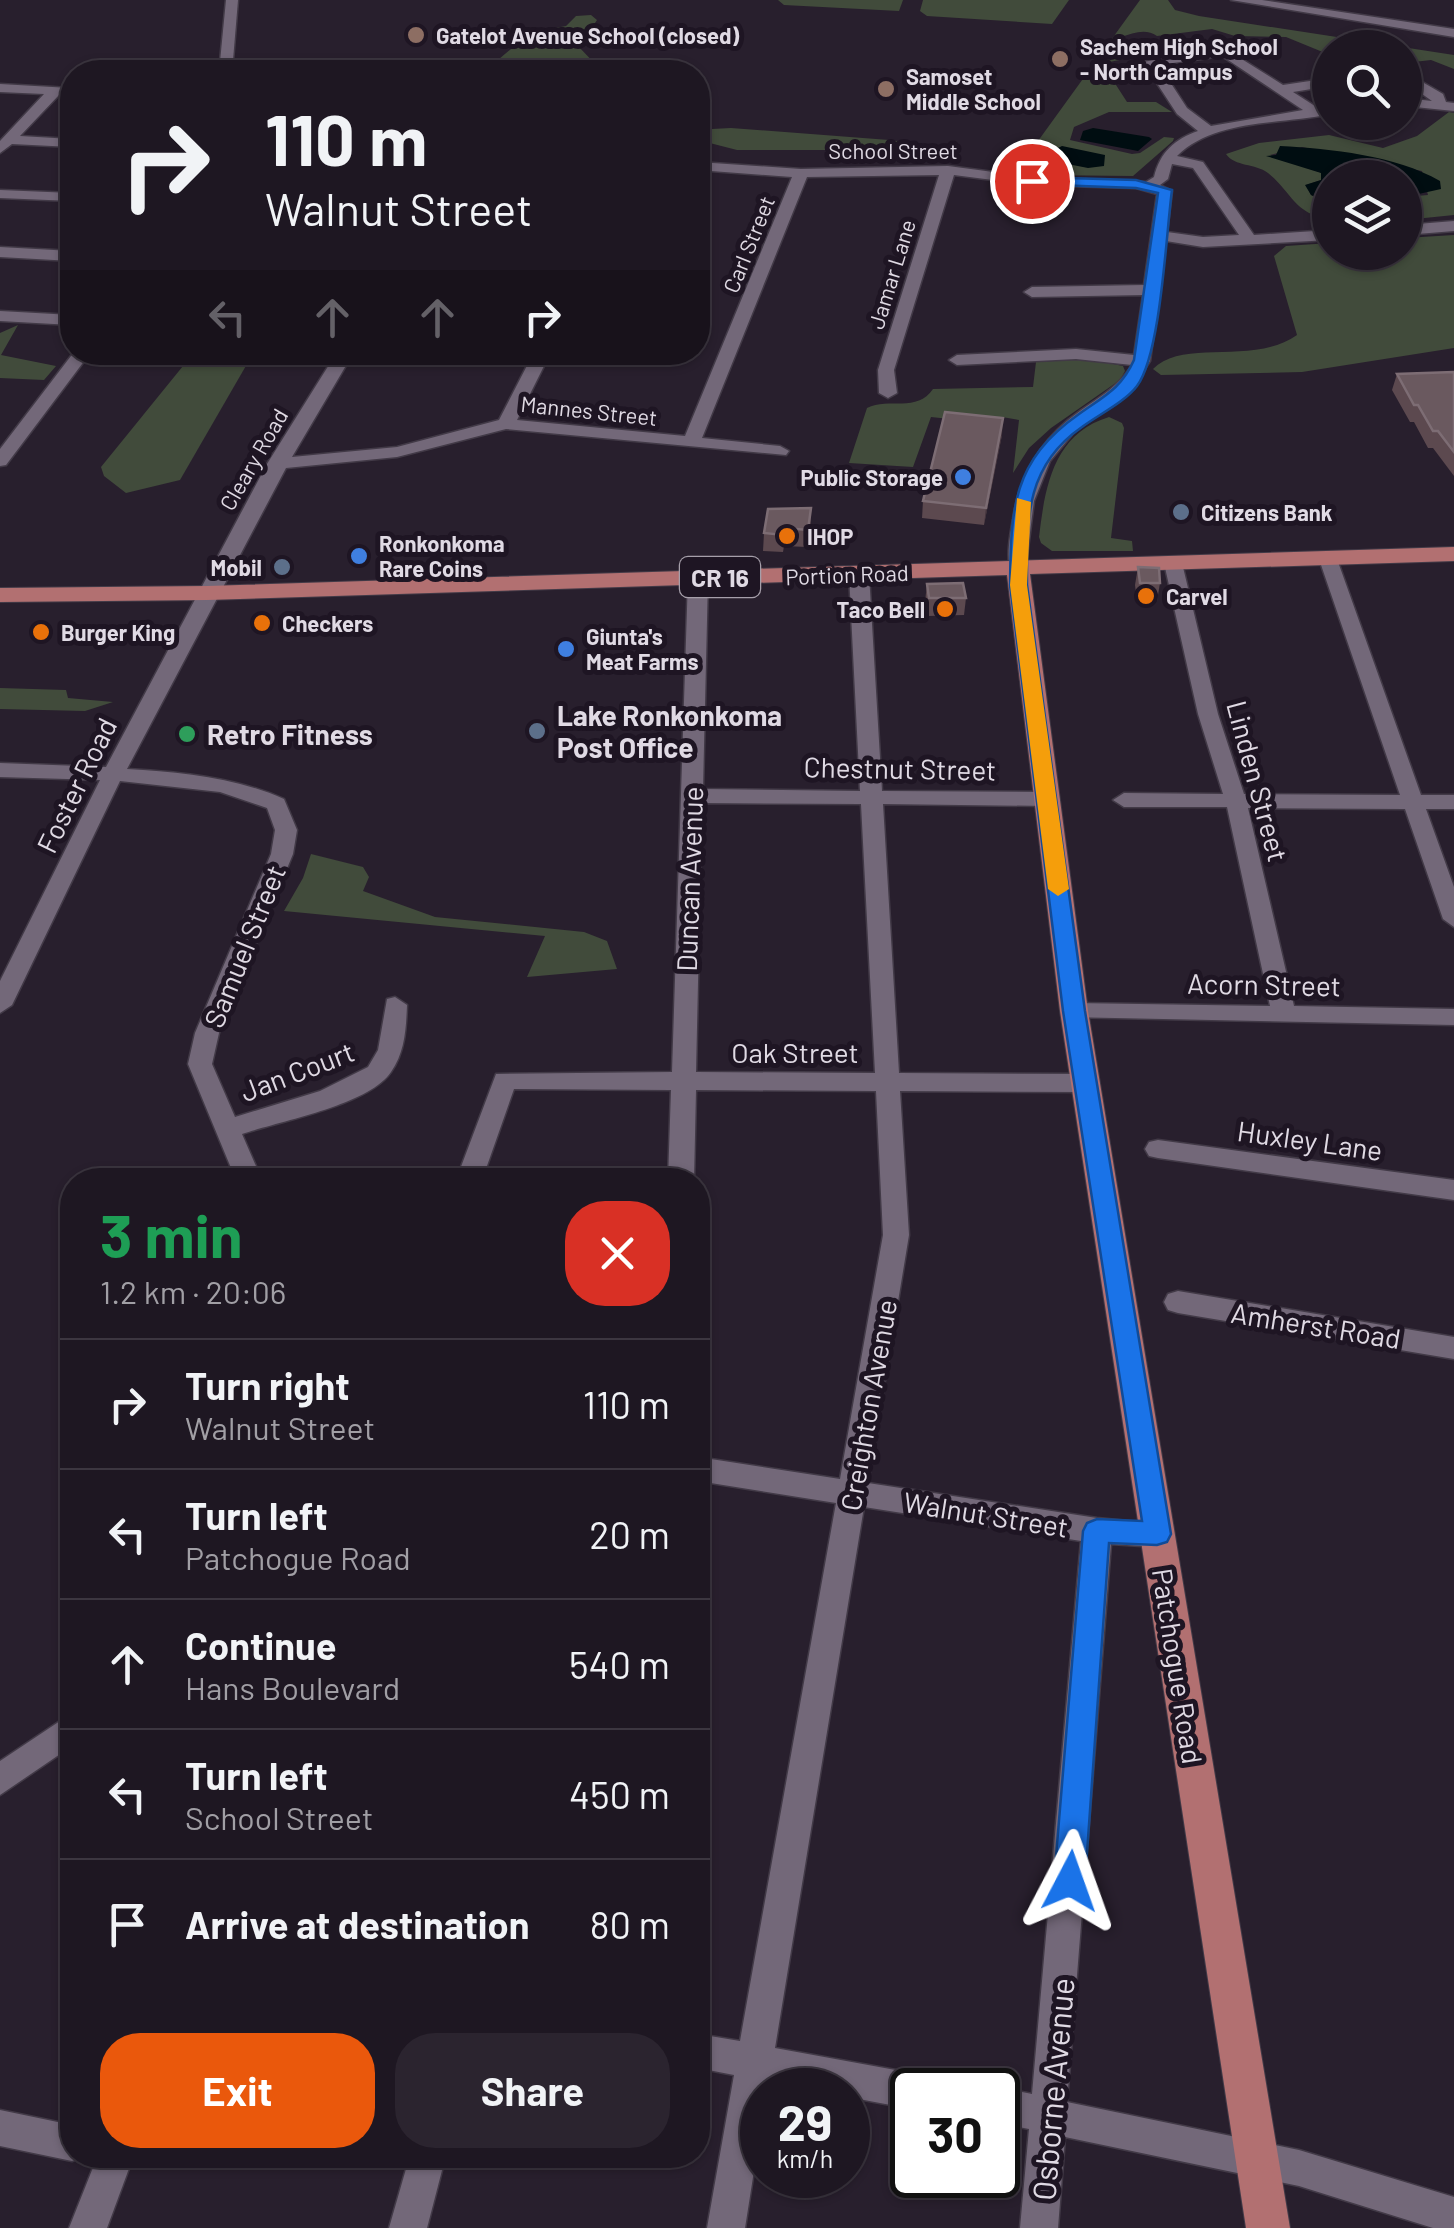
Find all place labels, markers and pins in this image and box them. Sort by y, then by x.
place label: Gatelot Avenue School (closed) [436,22,740,48]
marker: Gatelot Avenue School (closed) [405,24,427,46]
place label: Sachem High School - North Campus [1080,33,1278,84]
marker: Sachem High School - North Campus [1049,48,1071,70]
place label: Samoset Middle School [906,63,1041,114]
marker: Samoset Middle School [875,78,897,100]
pin [990,139,1075,224]
place label: Public Storage [801,464,943,490]
marker: Public Storage [952,466,974,488]
place label: Citizens Bank [1201,499,1333,525]
marker: Citizens Bank [1170,501,1192,523]
place label: IHOP [807,523,853,549]
marker: IHOP [776,525,798,547]
place label: Ronkonkoma Rare Coins [379,530,505,581]
marker: Ronkonkoma Rare Coins [348,545,370,567]
place label: Mobil [211,554,262,580]
marker: Mobil [271,556,293,578]
place label: Carvel [1166,583,1228,609]
marker: Carvel [1135,585,1157,607]
place label: Taco Bell [837,596,925,622]
marker: Taco Bell [934,598,956,620]
place label: Checkers [282,610,373,636]
marker: Checkers [251,612,273,634]
place label: Burger King [61,619,175,645]
marker: Burger King [30,621,52,643]
place label: Giunta's Meat Farms [586,623,698,674]
marker: Giunta's Meat Farms [555,638,577,660]
place label: Lake Ronkonkoma Post Office [557,698,782,764]
place label: Retro Fitness [207,717,373,751]
marker: Lake Ronkonkoma Post Office [526,720,548,742]
marker: Retro Fitness [176,723,198,745]

